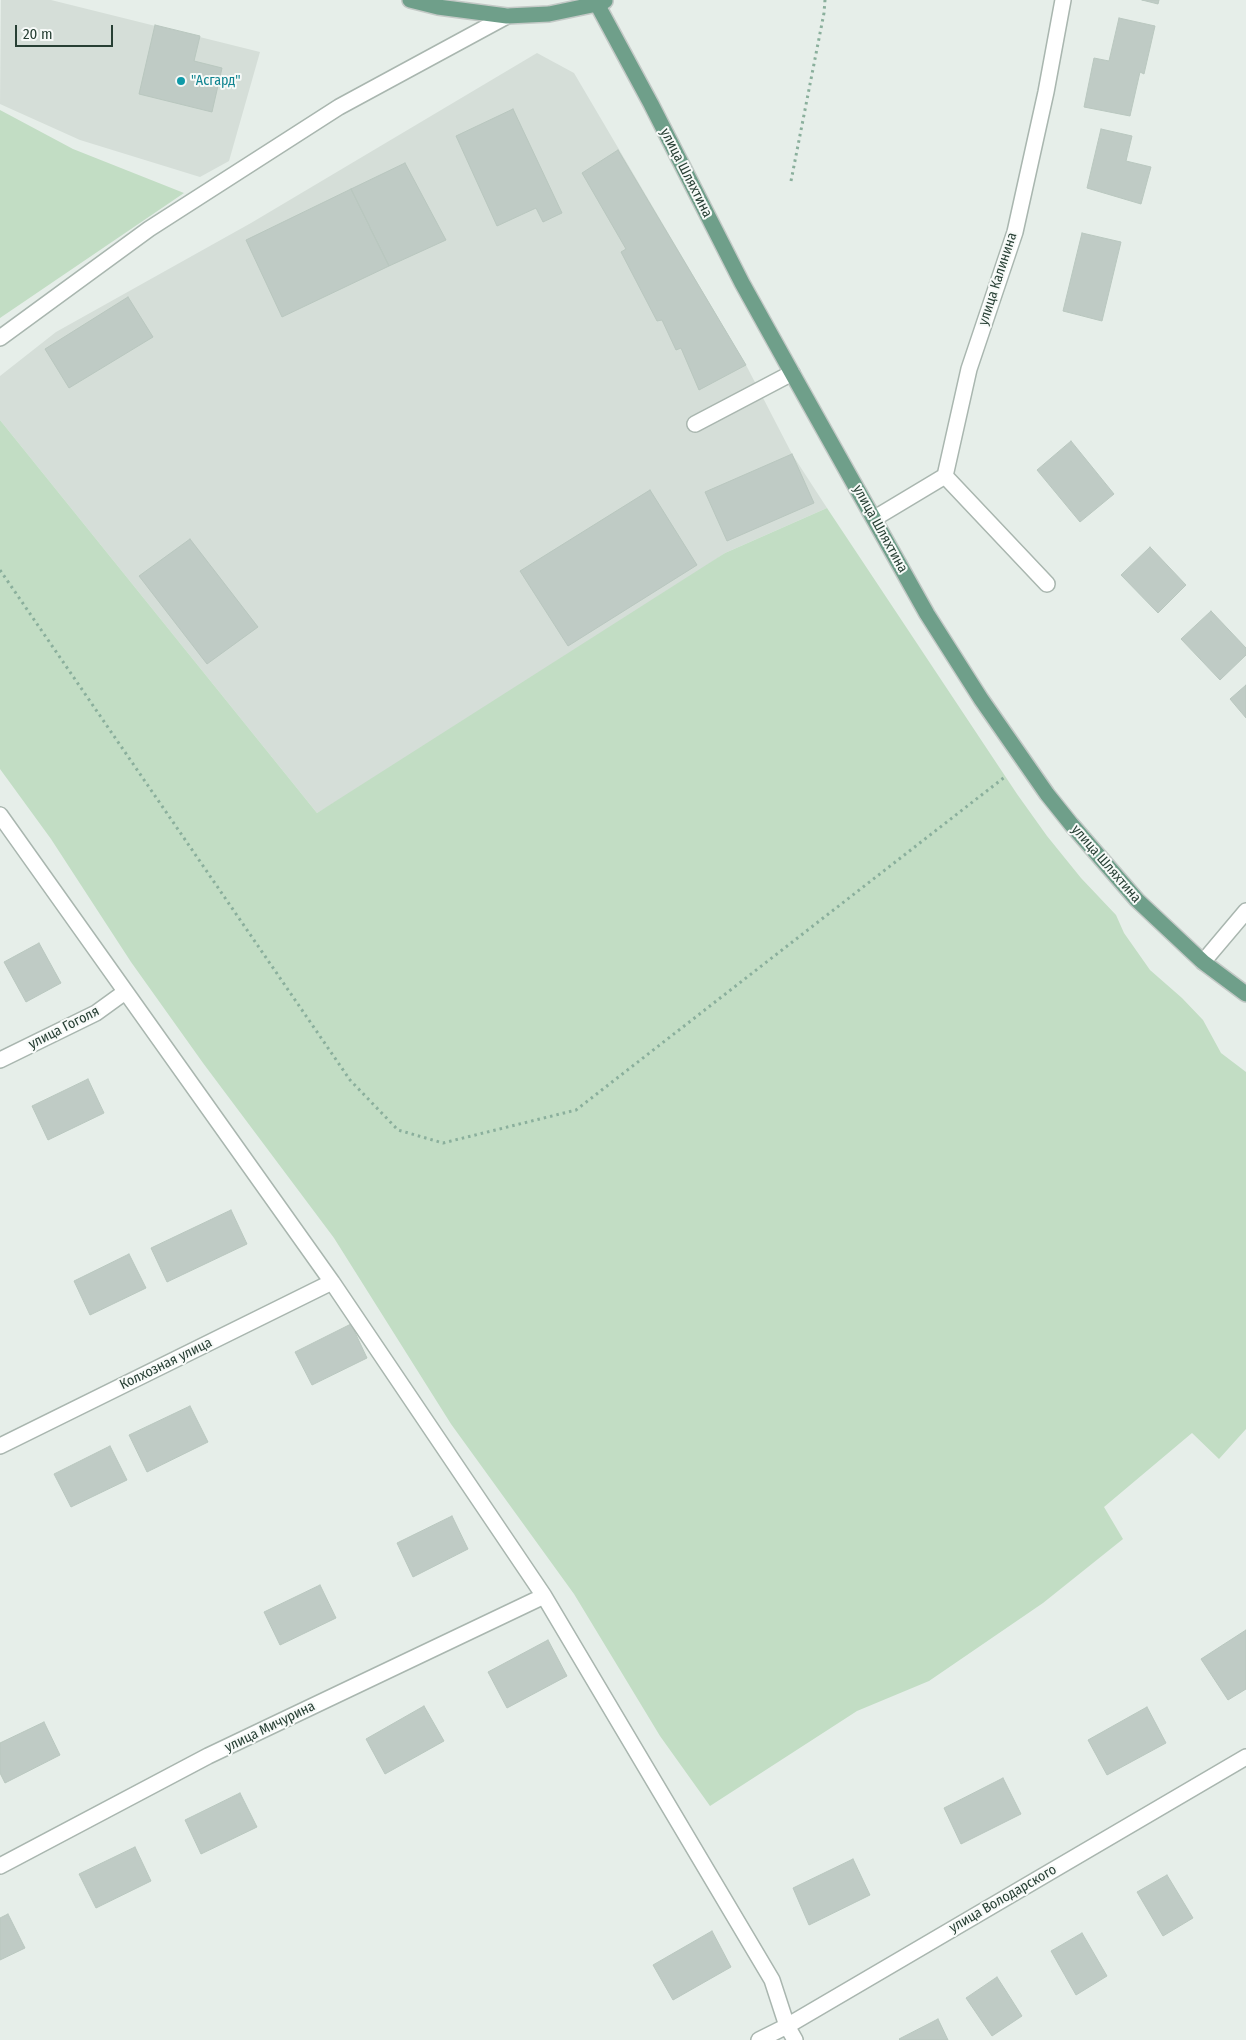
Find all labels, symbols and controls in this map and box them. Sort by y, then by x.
scale bar [18,15,115,47]
text: 20 m [23,25,53,43]
place label: "Асгард" [191,73,241,89]
marker: "Асгард" [175,75,187,87]
street label: улица Шляхтина [656,126,716,220]
street label: улица Калинина [975,230,1021,328]
street label: улица Шляхтина [849,482,911,576]
street label: улица Шляхтина [1068,822,1144,906]
street label: улица Гоголя [26,1003,102,1053]
street label: Колхозная улица [117,1334,215,1394]
street label: улица Мичурина [222,1698,318,1756]
street label: улица Володарского [946,1861,1060,1937]

